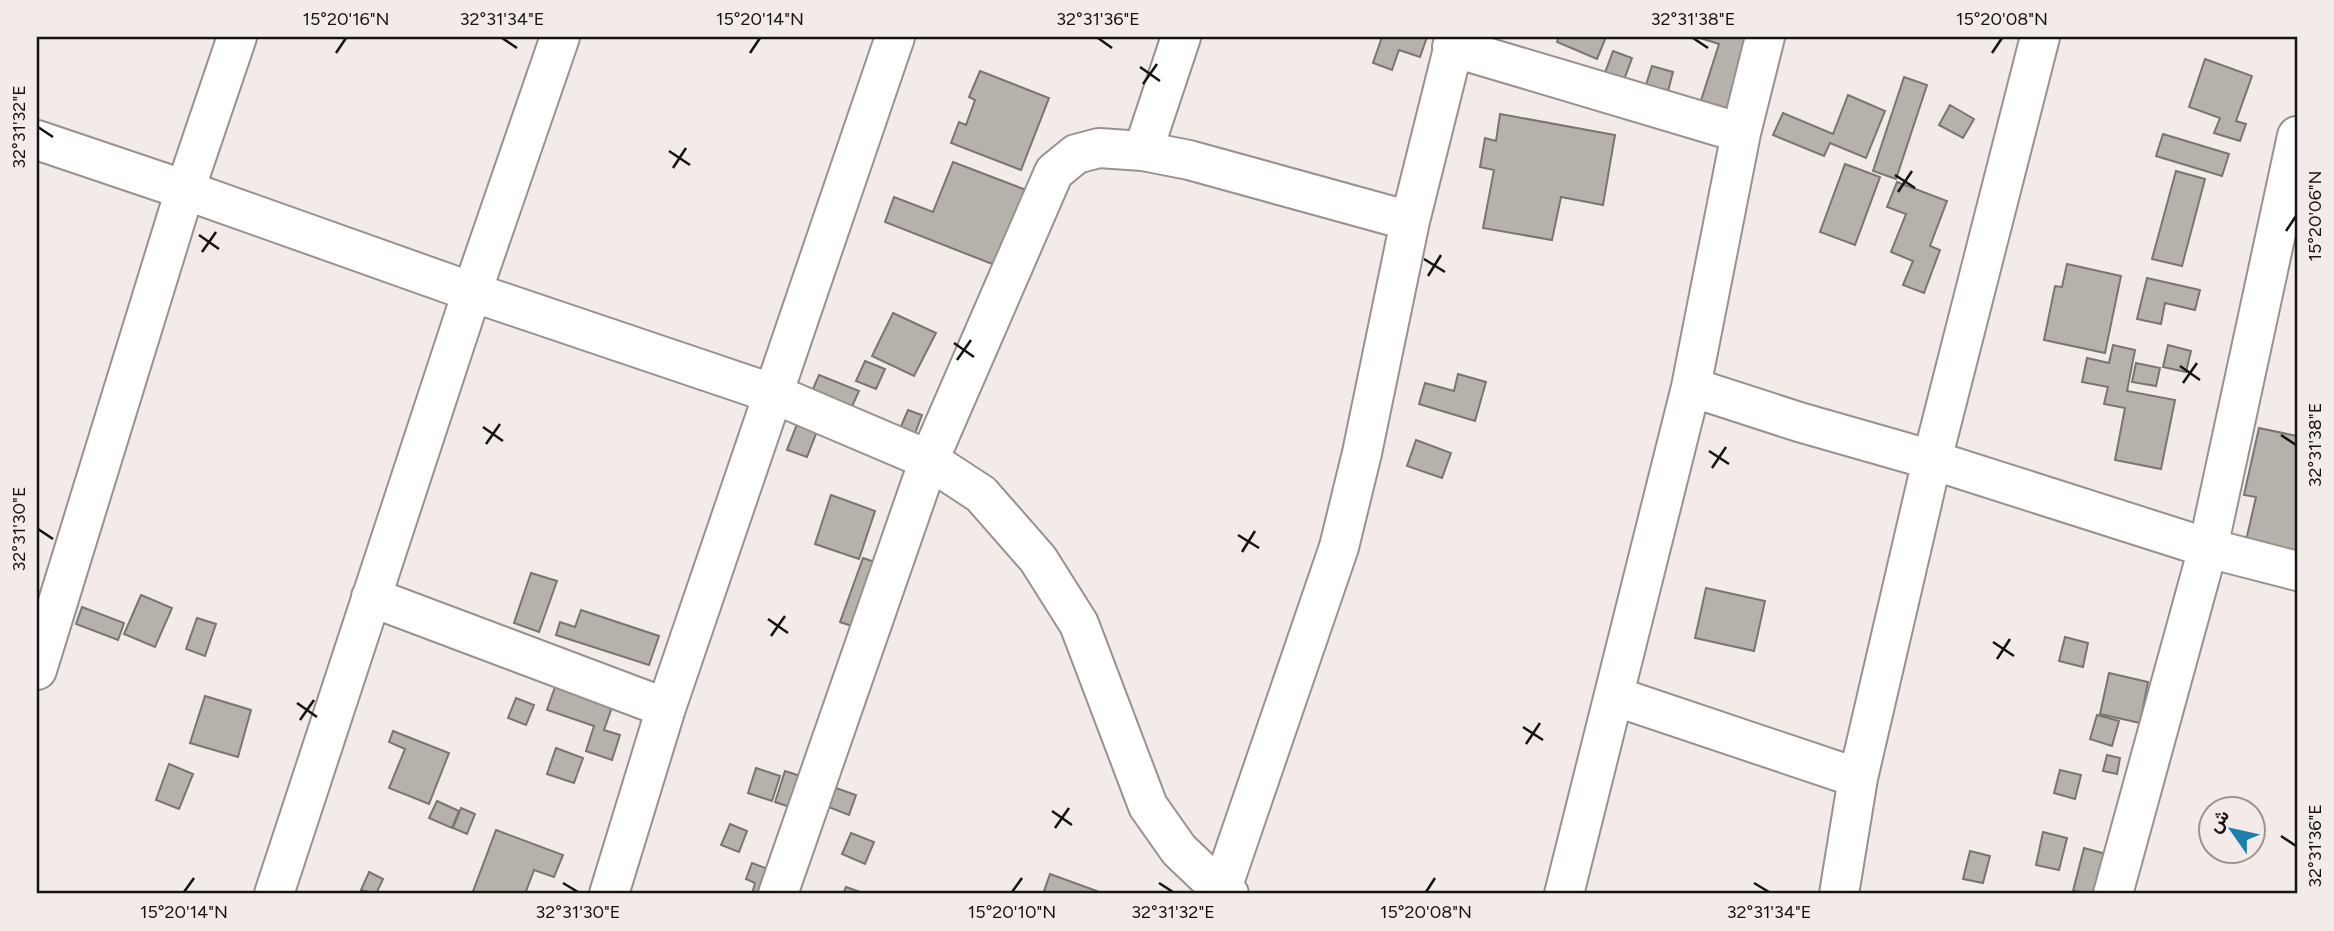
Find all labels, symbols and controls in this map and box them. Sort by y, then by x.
text: 15°20'16"N [303,8,389,30]
text: 32°31'34"E [460,8,544,30]
text: 15°20'14"N [716,8,804,30]
text: 32°31'36"E [1056,8,1140,30]
text: 32°31'38"E [1651,8,1735,30]
text: 15°20'08"N [1956,8,2048,30]
text: 32°31'32"E [8,85,30,169]
text: 15°20'06"N [2304,170,2326,262]
text: 32°31'38"E [2304,403,2326,487]
text: 32°31'30"E [8,486,30,572]
north arrow [2198,794,2268,864]
text: 32°31'36"E [2304,804,2326,888]
text: ش [2202,805,2234,837]
text: 15°20'14"N [140,901,228,923]
text: 32°31'30"E [535,901,621,923]
text: 15°20'10"N [968,901,1056,923]
text: 32°31'32"E [1131,901,1215,923]
text: 15°20'08"N [1380,901,1472,923]
text: 32°31'34"E [1727,901,1811,923]

